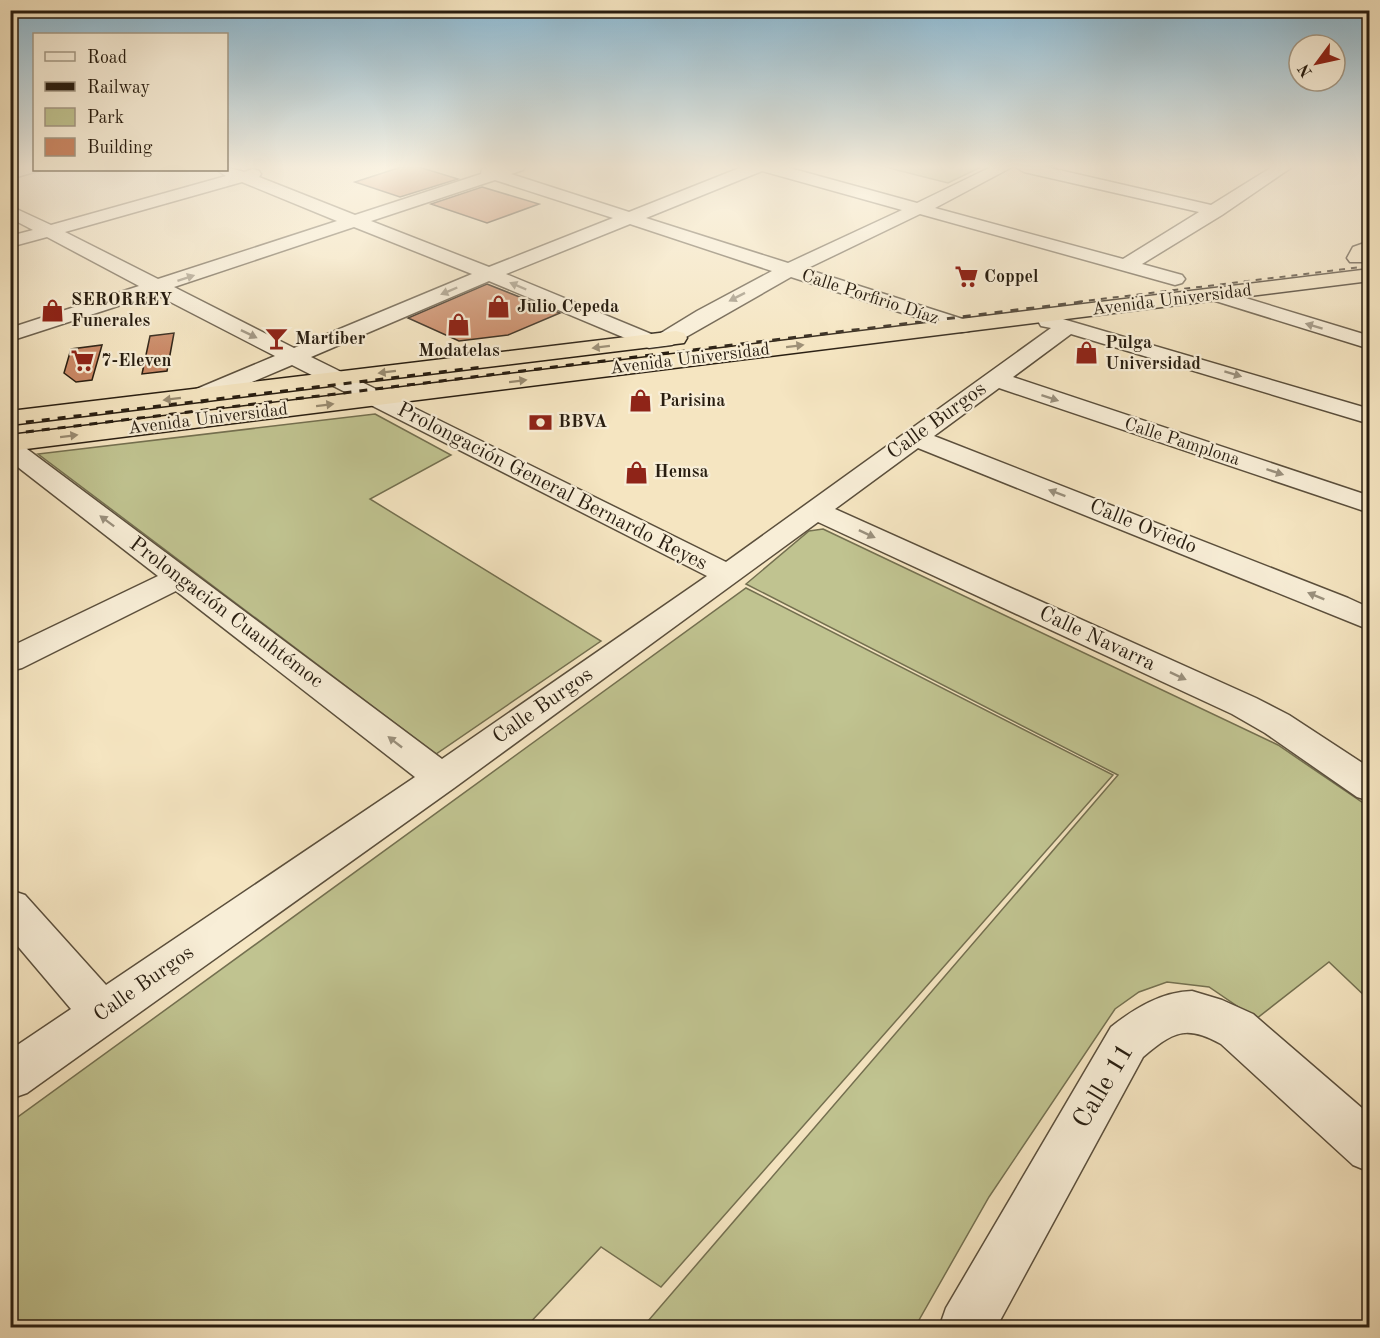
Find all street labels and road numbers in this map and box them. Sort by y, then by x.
street label: Calle Porfirio Díaz [799,266,941,328]
street label: Avenida Universidad [1091,281,1253,319]
street label: Avenida Universidad [609,340,771,378]
street label: Calle Burgos [884,378,990,464]
street label: Prolongación General Bernardo Reyes [393,399,711,575]
street label: Avenida Universidad [127,400,289,438]
street label: Calle Pamplona [1122,415,1242,469]
street label: Calle Oviedo [1086,496,1200,558]
street label: Prolongación Cuauhtémoc [125,533,327,693]
street label: Calle Navarra [1036,603,1158,675]
street label: Calle Burgos [489,664,597,748]
street label: Calle Burgos [90,942,198,1026]
street label: Calle 11 [1069,1039,1139,1133]

